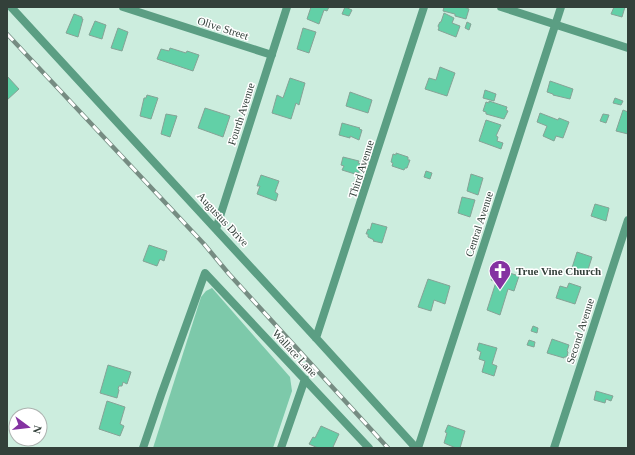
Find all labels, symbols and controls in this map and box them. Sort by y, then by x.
street label: Olive Street [196,14,250,42]
street label: Fourth Avenue [225,81,257,147]
street label: Third Avenue [346,139,376,199]
street label: Augustus Drive [195,190,251,249]
street label: Central Avenue [463,190,495,258]
church icon: True Vine Church [487,258,513,291]
place label: True Vine Church [516,265,601,277]
street label: Second Avenue [564,297,596,365]
street label: Wallace Lane [270,327,320,379]
north arrow [8,407,48,447]
text: N [31,424,44,435]

